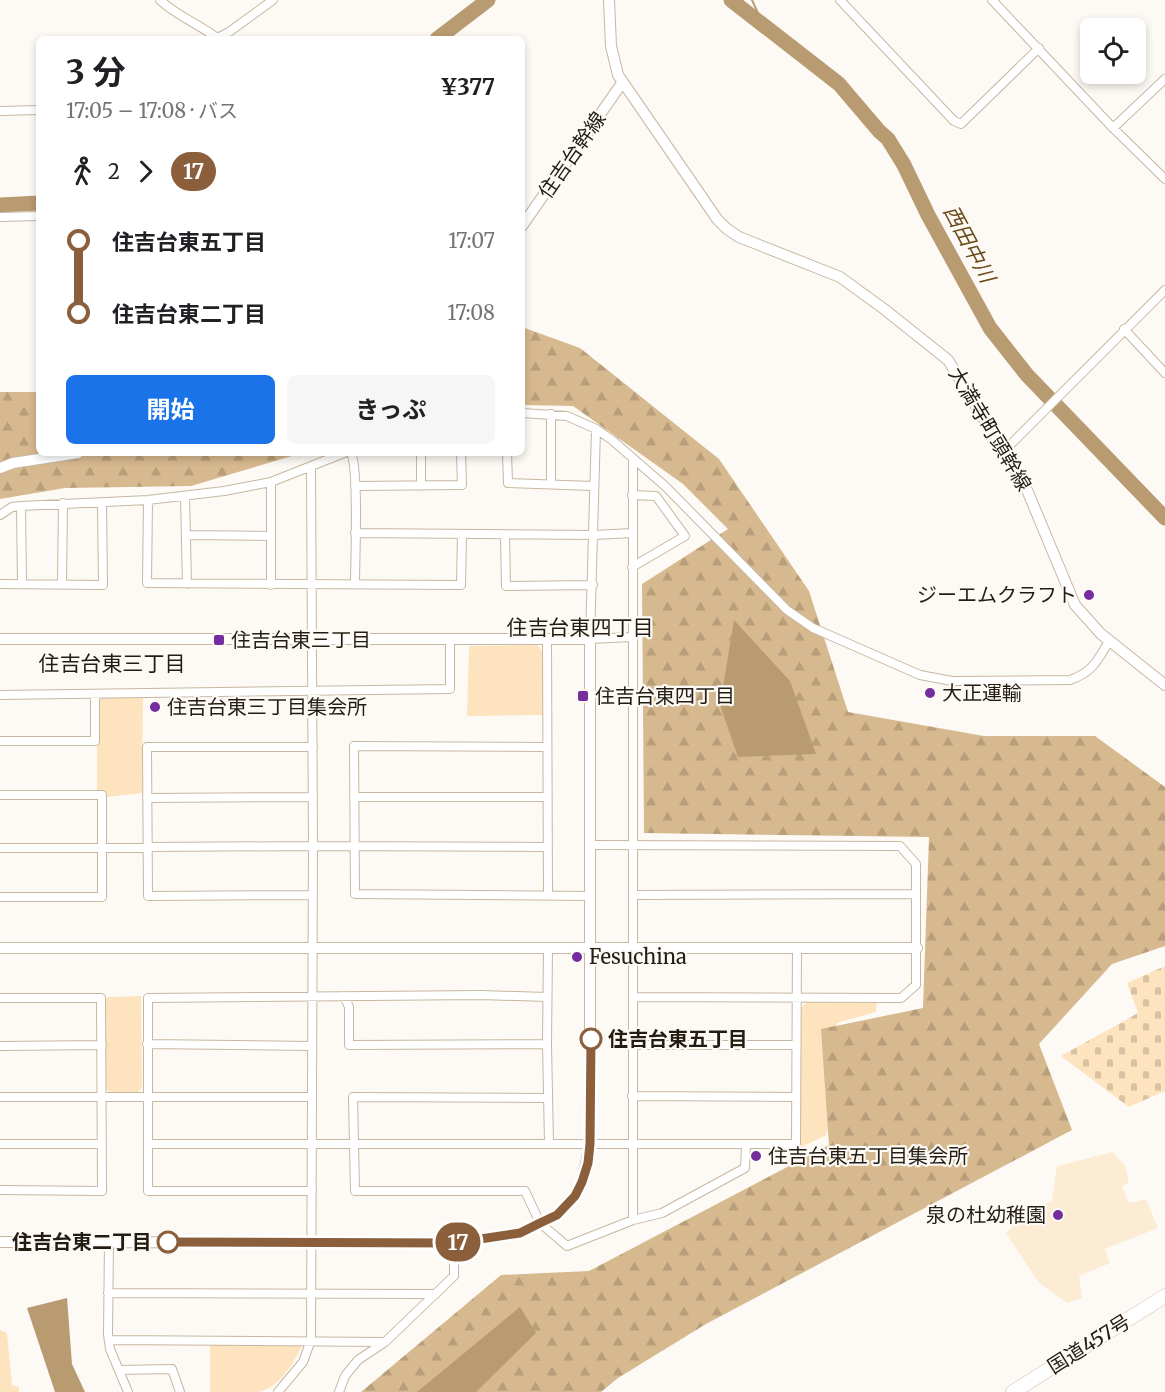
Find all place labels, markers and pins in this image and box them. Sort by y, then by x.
place label: ジーエムクラフト [917,582,1077,607]
marker: ジーエムクラフト [1082,588,1096,602]
place label: 住吉台東三丁目 [231,627,371,652]
marker: 住吉台東三丁目 [212,633,226,647]
place label: 大正運輸 [942,680,1022,705]
place label: 住吉台東四丁目 [595,683,735,708]
marker: 大正運輸 [923,686,937,700]
marker: 住吉台東四丁目 [576,689,590,703]
place label: 住吉台東三丁目集会所 [167,694,367,719]
marker: 住吉台東三丁目集会所 [148,700,162,714]
place label: Fesuchina [589,944,687,969]
marker: Fesuchina [570,950,584,964]
place label: 住吉台東五丁目 [608,1026,748,1051]
marker: 住吉台東五丁目 [580,1028,602,1050]
place label: 住吉台東五丁目集会所 [768,1143,968,1168]
marker: 住吉台東五丁目集会所 [749,1149,763,1163]
place label: 泉の杜幼稚園 [926,1202,1046,1227]
marker: 泉の杜幼稚園 [1051,1208,1065,1222]
place label: 住吉台東二丁目 [12,1229,152,1254]
marker: 住吉台東二丁目 [157,1231,179,1253]

